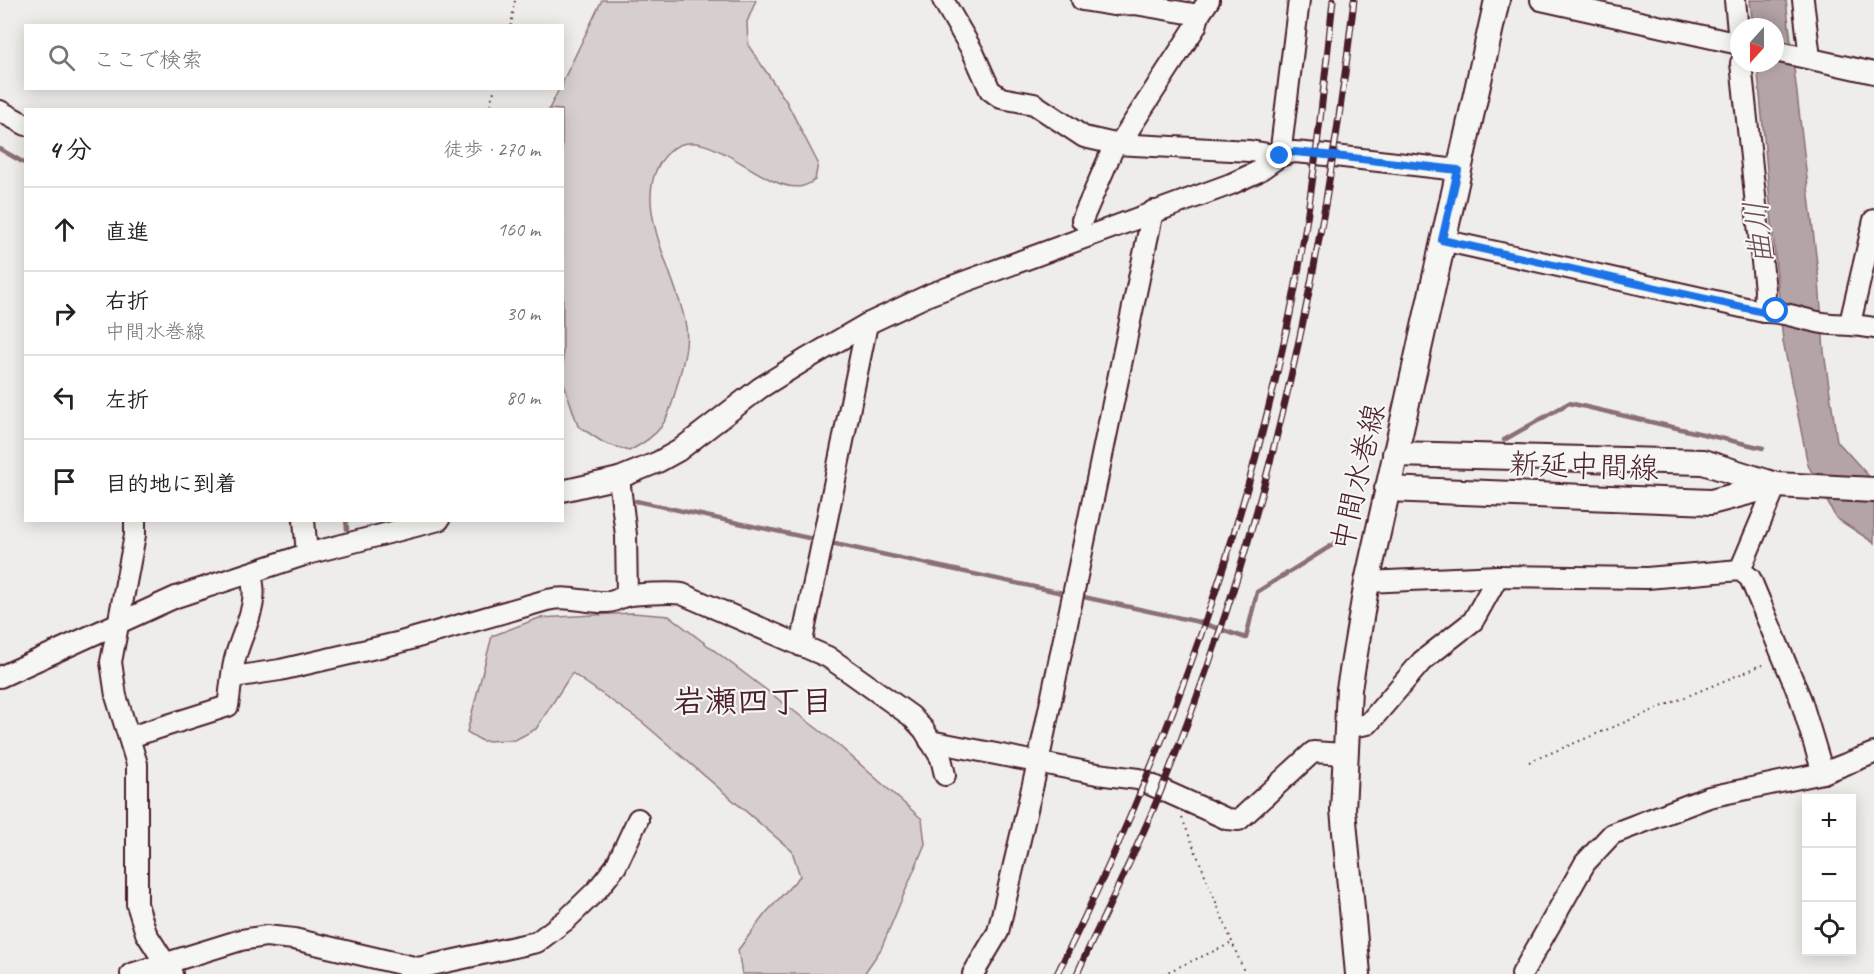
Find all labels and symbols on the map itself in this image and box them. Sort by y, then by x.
north arrow [1730,18,1784,72]
route end [1266,142,1292,168]
water label: 曲川 [1735,199,1782,267]
route start [1762,297,1788,323]
street label: 中間水巻線 [1323,400,1393,554]
street label: 新延中間線 [1508,444,1660,488]
district label: 岩瀬四丁目 [673,681,833,722]

